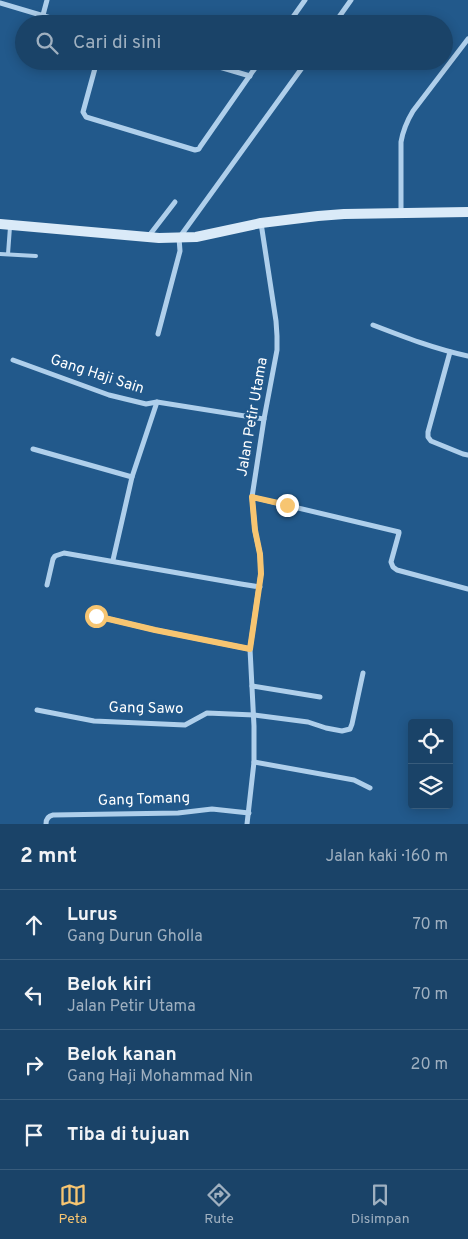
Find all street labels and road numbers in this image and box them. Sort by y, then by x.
street label: Gang Haji Sain [48,351,146,399]
street label: Jalan Petir Utama [233,356,273,478]
street label: Gang Sawo [108,699,184,719]
street label: Gang Tomang [98,789,190,811]

